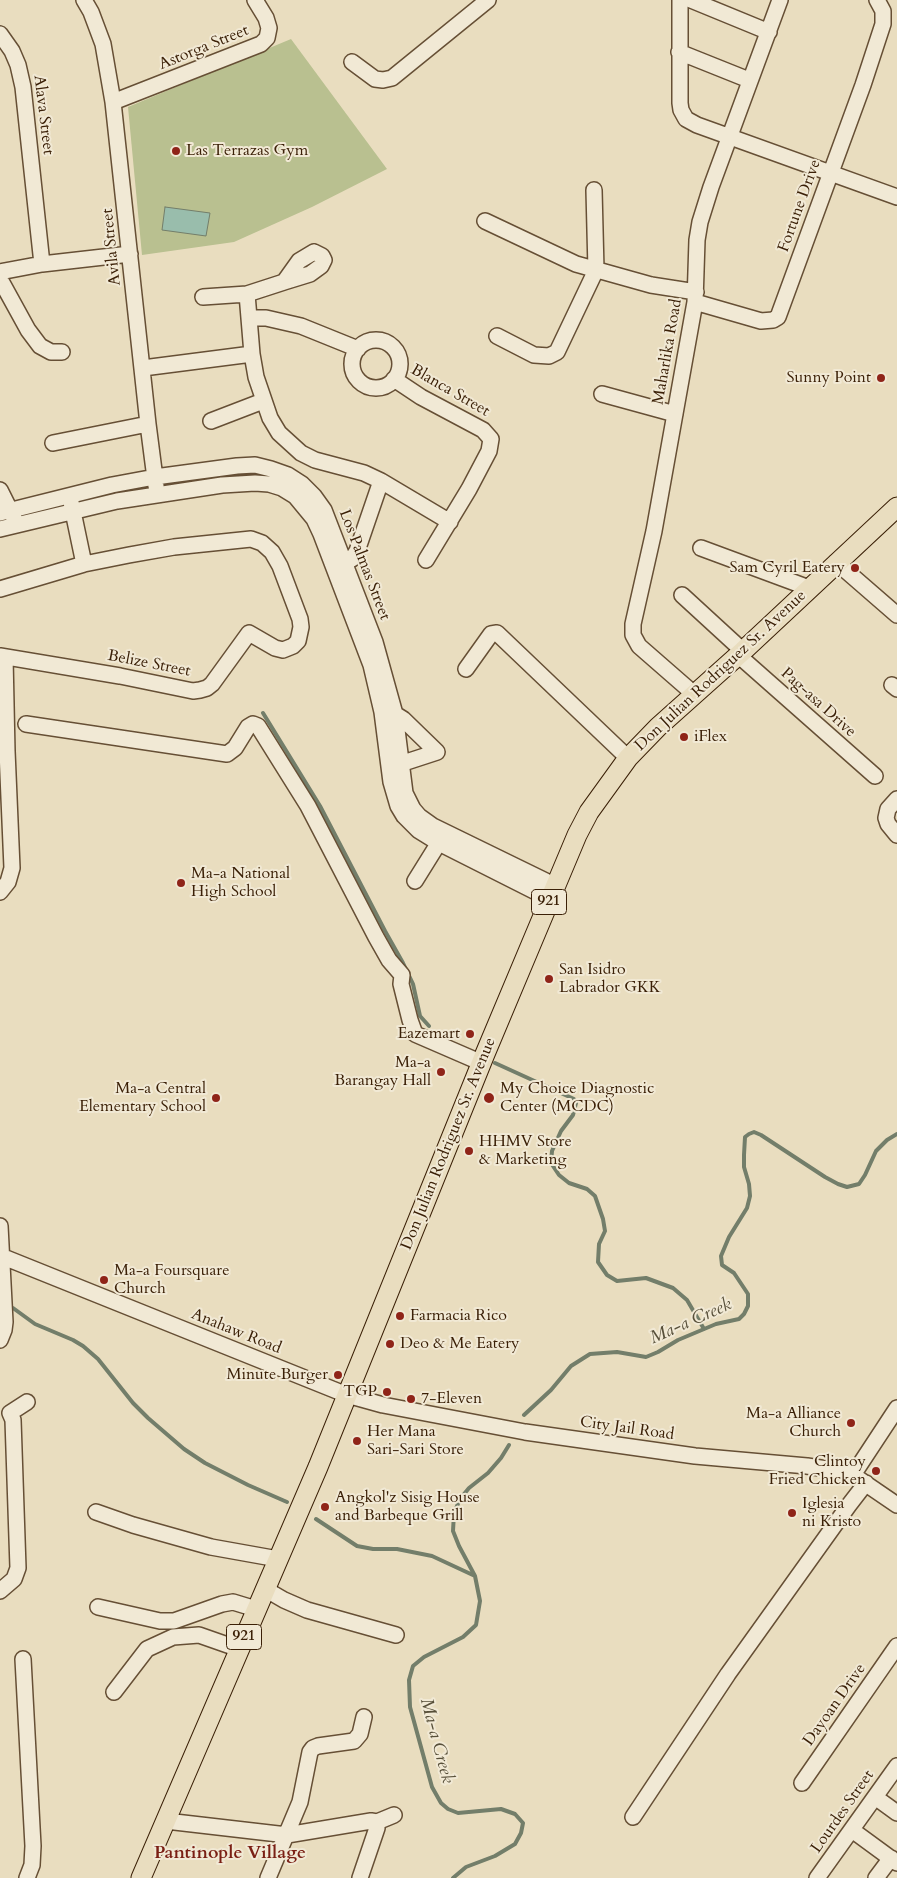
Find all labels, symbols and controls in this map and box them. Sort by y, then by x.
street label: Astorga Street [156,21,252,75]
street label: Alava Street [29,74,57,156]
place label: Las Terrazas Gym [186,141,308,161]
marker: Las Terrazas Gym [170,145,182,157]
street label: Fortune Drive [774,157,826,255]
street label: Avila Street [98,207,126,287]
street label: Maharlika Road [649,298,687,406]
street label: Blanca Street [407,361,493,421]
place label: Sunny Point [787,368,871,388]
marker: Sunny Point [875,372,887,384]
street label: Los Palmas Street [334,507,394,623]
place label: Sam Cyril Eatery [729,558,845,578]
marker: Sam Cyril Eatery [849,562,861,574]
street label: Don Julian Rodriguez Sr. Avenue [631,586,811,756]
street label: Belize Street [106,647,192,681]
street label: Pag-asa Drive [776,664,860,742]
place label: iFlex [694,727,727,747]
marker: iFlex [678,731,690,743]
place label: Ma-a National High School [191,864,290,902]
marker: Ma-a National High School [175,877,187,889]
road number: 921 [532,890,566,914]
place label: San Isidro Labrador GKK [559,960,661,998]
marker: San Isidro Labrador GKK [543,973,555,985]
place label: Eazemart [397,1024,460,1044]
marker: Eazemart [464,1028,476,1040]
street label: Don Julian Rodriguez Sr. Avenue [398,1035,500,1253]
place label: Ma-a Barangay Hall [334,1053,431,1091]
marker: Ma-a Barangay Hall [435,1066,447,1078]
place label: Ma-a Central Elementary School [79,1079,206,1117]
place label: My Choice Diagnostic Center (MCDC) [500,1079,654,1117]
marker: My Choice Diagnostic Center (MCDC) [482,1091,496,1105]
marker: Ma-a Central Elementary School [210,1092,222,1104]
place label: HHMV Store & Marketing [479,1132,572,1170]
marker: HHMV Store & Marketing [463,1145,475,1157]
place label: Ma-a Foursquare Church [114,1261,229,1299]
marker: Ma-a Foursquare Church [98,1274,110,1286]
water label: Ma-a Creek [647,1294,735,1350]
street label: Anahaw Road [188,1305,284,1359]
place label: Farmacia Rico [410,1306,507,1326]
marker: Farmacia Rico [394,1310,406,1322]
place label: Deo & Me Eatery [400,1334,519,1354]
marker: Deo & Me Eatery [384,1338,396,1350]
place label: Minute Burger [226,1365,328,1385]
marker: Minute Burger [332,1369,344,1381]
place label: TGP [343,1382,377,1402]
marker: TGP [381,1386,393,1398]
place label: 7-Eleven [421,1389,482,1409]
marker: 7-Eleven [405,1393,417,1405]
place label: Ma-a Alliance Church [746,1404,841,1442]
street label: City Jail Road [579,1413,675,1445]
marker: Ma-a Alliance Church [845,1417,857,1429]
place label: Her Mana Sari-Sari Store [367,1422,464,1460]
marker: Her Mana Sari-Sari Store [351,1435,363,1447]
place label: Clintoy Fried Chicken [769,1452,866,1490]
marker: Clintoy Fried Chicken [870,1465,882,1477]
place label: Angkol'z Sisig House and Barbeque Grill [335,1488,480,1526]
place label: Iglesia ni Kristo [802,1494,861,1532]
marker: Angkol'z Sisig House and Barbeque Grill [319,1501,331,1513]
marker: Iglesia ni Kristo [786,1507,798,1519]
road number: 921 [226,1624,262,1650]
street label: Dayoan Drive [800,1660,870,1750]
water label: Ma-a Creek [414,1696,458,1786]
street label: Lourdes Street [807,1767,879,1857]
district label: Pantinople Village [154,1843,306,1865]

